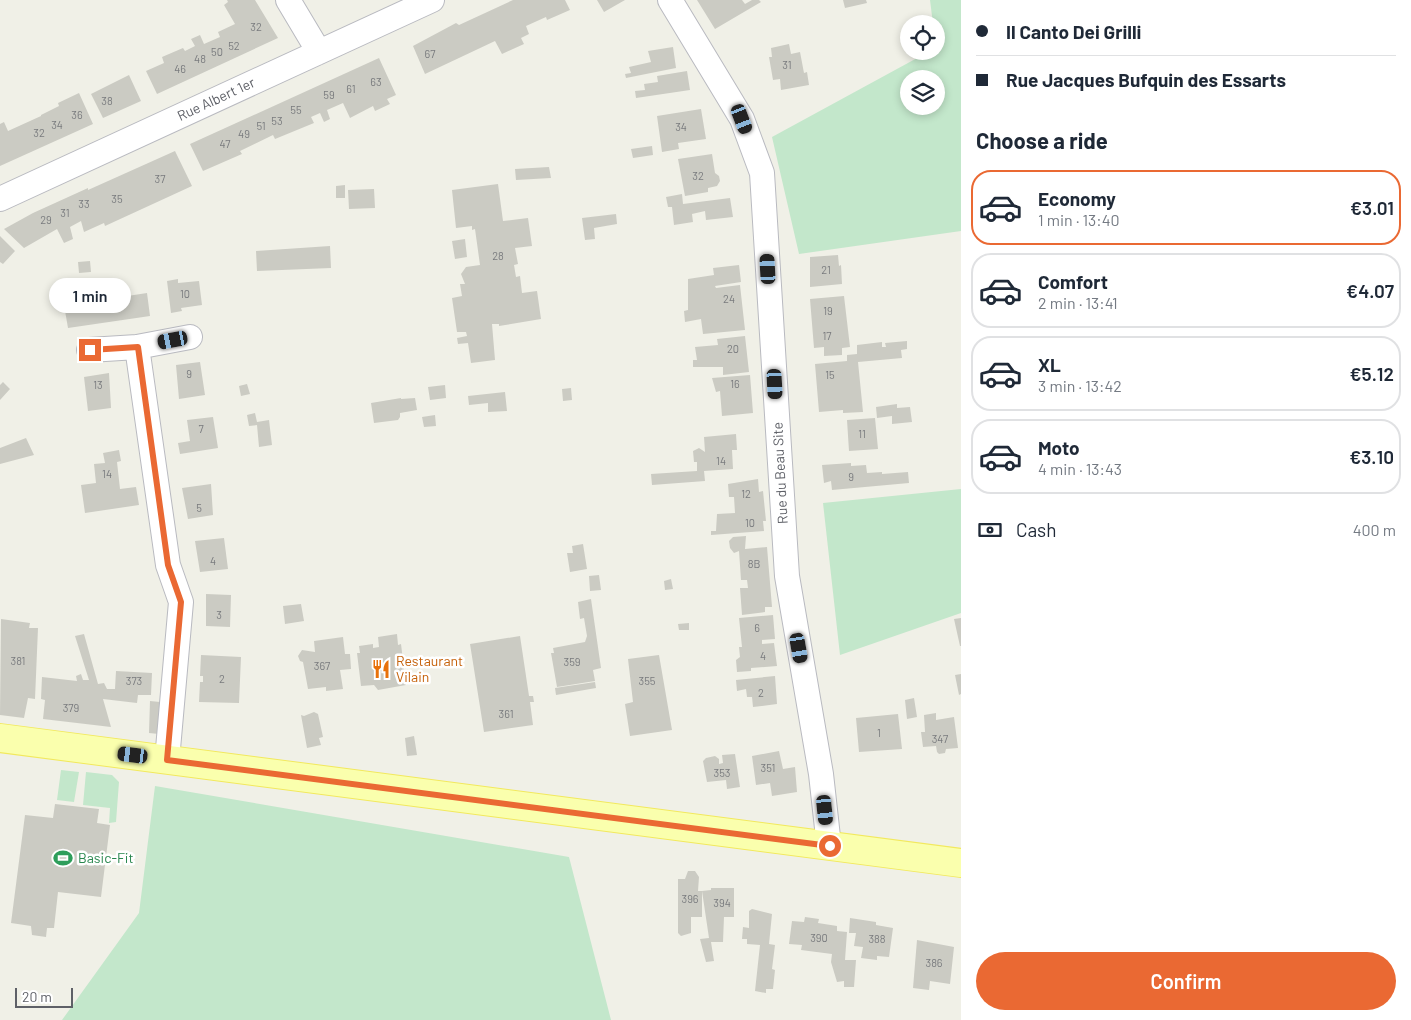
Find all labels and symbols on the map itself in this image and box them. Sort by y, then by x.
house number: 32 [250,20,262,33]
house number: 52 [228,39,240,52]
house number: 50 [211,45,223,58]
house number: 67 [425,47,435,60]
house number: 48 [194,52,206,65]
house number: 31 [782,58,792,71]
house number: 46 [174,62,186,75]
street label: Rue Albert 1er [174,73,257,124]
house number: 63 [370,75,382,88]
house number: 61 [346,82,356,95]
house number: 59 [323,88,335,101]
house number: 38 [101,94,113,107]
car [729,102,754,136]
house number: 55 [290,103,302,116]
house number: 36 [71,108,83,121]
house number: 53 [271,114,283,127]
house number: 34 [51,118,63,131]
house number: 51 [256,119,266,132]
house number: 34 [675,120,687,133]
house number: 32 [33,126,45,139]
house number: 49 [238,127,250,140]
house number: 47 [220,137,230,150]
house number: 32 [692,169,704,182]
house number: 37 [155,172,165,185]
house number: 35 [111,192,123,205]
house number: 33 [78,197,90,210]
house number: 31 [60,206,70,219]
house number: 29 [40,213,52,226]
house number: 28 [492,249,504,262]
car [759,254,776,284]
house number: 21 [821,263,831,276]
callout: 1 min [49,278,131,312]
house number: 10 [180,287,190,300]
house number: 24 [723,292,735,305]
house number: 19 [823,304,833,317]
house number: 17 [822,329,832,342]
car [156,330,189,350]
route end [79,339,101,361]
house number: 20 [727,342,739,355]
house number: 9 [186,367,192,380]
house number: 15 [825,368,835,381]
car [766,369,783,399]
house number: 16 [730,377,740,390]
house number: 13 [93,378,103,391]
house number: 7 [198,422,204,435]
street label: Rue du Beau Site [768,422,791,524]
house number: 11 [858,427,866,440]
house number: 14 [716,454,726,467]
house number: 14 [102,467,112,480]
house number: 9 [848,470,854,483]
house number: 12 [741,487,751,500]
house number: 5 [196,501,202,514]
house number: 10 [745,516,755,529]
house number: 4 [210,554,216,567]
house number: 8B [748,557,760,570]
house number: 3 [216,608,222,621]
house number: 6 [754,621,760,634]
car [789,632,808,664]
house number: 4 [760,649,766,662]
place label: Restaurant Vilain [396,652,463,685]
house number: 381 [11,654,25,667]
house number: 359 [563,655,581,668]
restaurant icon: Restaurant Vilain [370,658,392,680]
house number: 367 [314,659,330,672]
house number: 2 [219,672,225,685]
house number: 373 [126,674,142,687]
house number: 355 [639,674,656,687]
house number: 2 [758,686,764,699]
house number: 379 [63,701,80,714]
house number: 361 [499,707,513,720]
house number: 1 [877,726,881,739]
house number: 347 [932,732,948,745]
car [117,746,148,764]
house number: 351 [761,761,775,774]
house number: 353 [714,766,730,779]
car [815,794,834,826]
route start [819,835,841,857]
sports icon: Basic-Fit [52,847,74,869]
place label: Basic-Fit [78,849,134,866]
house number: 396 [681,892,699,905]
house number: 394 [713,896,731,909]
house number: 390 [810,931,828,944]
house number: 388 [868,932,886,945]
house number: 386 [925,956,943,969]
scale bar [15,985,72,1008]

